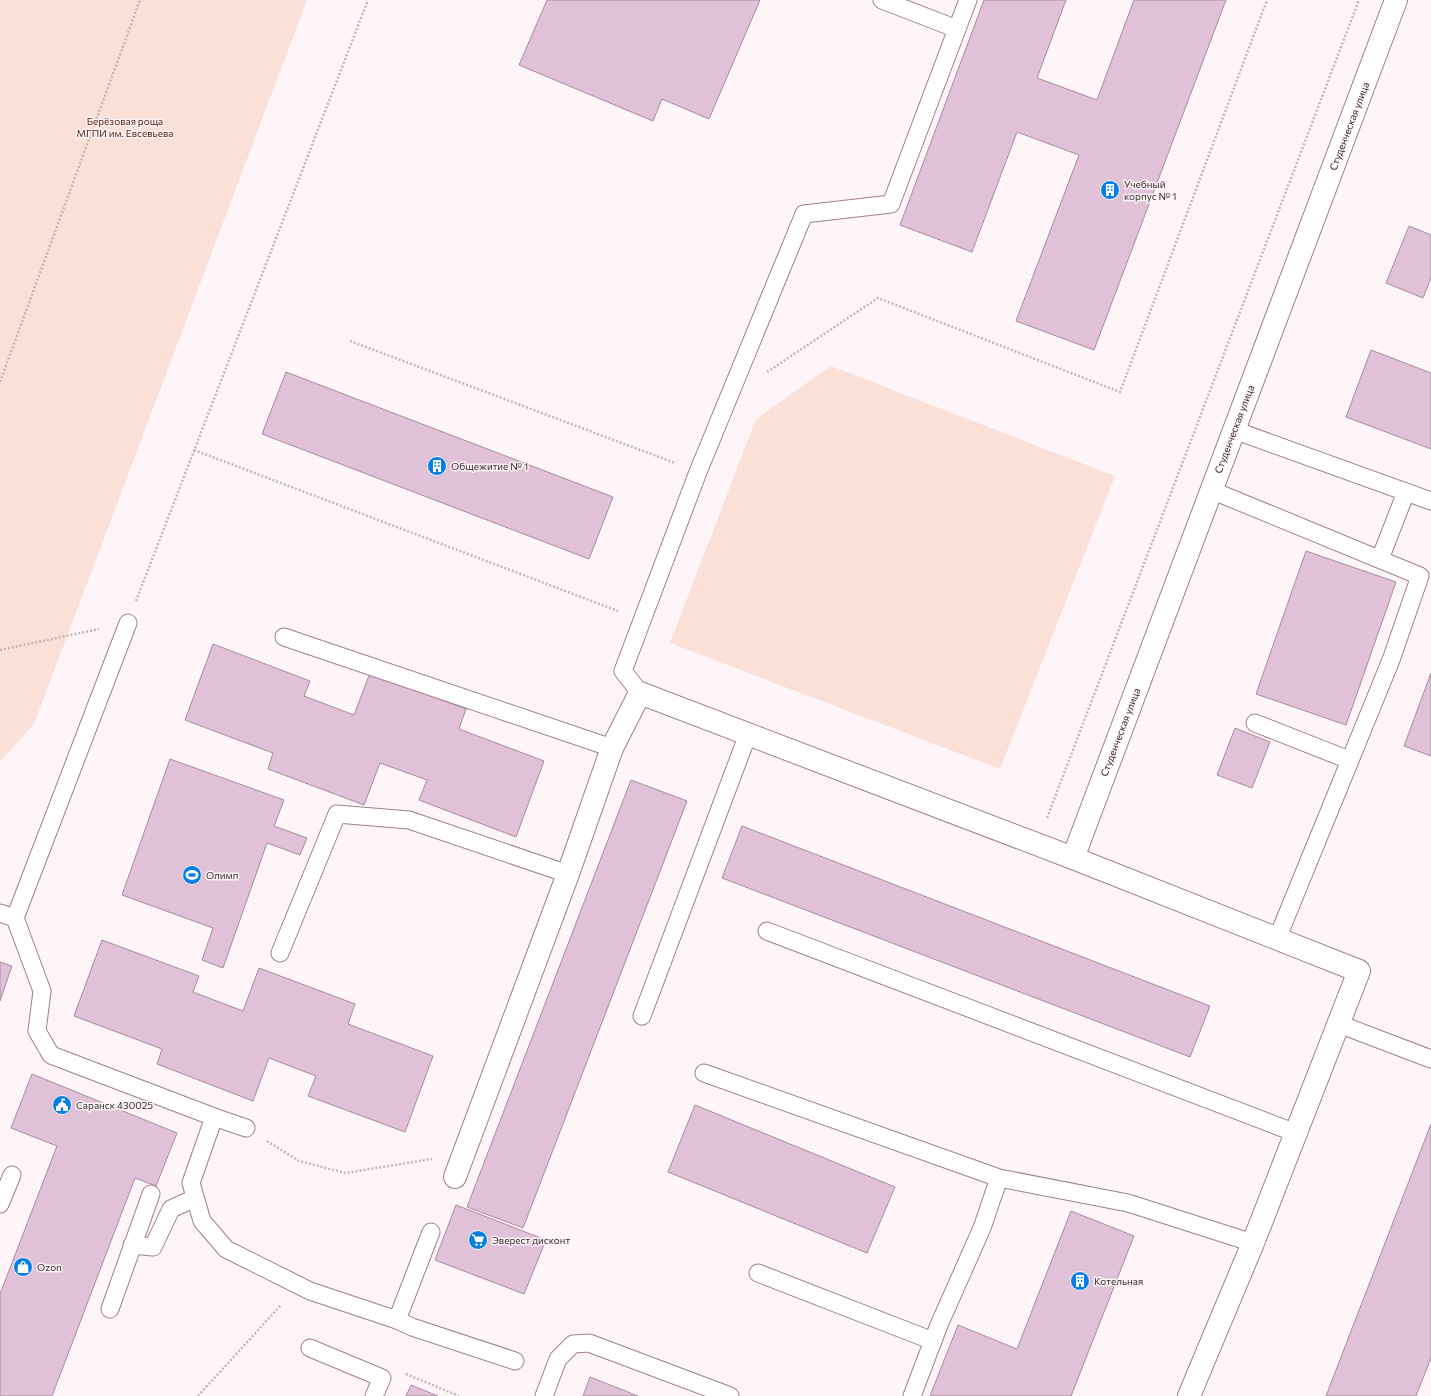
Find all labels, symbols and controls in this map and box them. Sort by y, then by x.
street label: Студенческая улица [1327,80,1371,172]
park label: Берёзовая роща МГПИ им. Евсевьева [77,115,173,139]
place label: Учебный корпус № 1 [1124,178,1176,202]
building icon: Учебный корпус № 1 [1099,179,1121,201]
street label: Студенческая улица [1212,383,1256,475]
building icon: Общежитие № 1 [426,455,448,477]
place label: Общежитие № 1 [451,460,528,472]
street label: Студенческая улица [1098,686,1142,778]
sports icon: Олимп [181,864,203,886]
place label: Олимп [206,869,238,881]
public building icon: Саранск 430025 [51,1094,73,1116]
place label: Саранск 430025 [76,1099,153,1111]
supermarket icon: Эверест дисконт [467,1229,489,1251]
place label: Эверест дисконт [492,1234,570,1246]
shop icon: Ozon [12,1256,34,1278]
place label: Ozon [37,1261,62,1273]
building icon: Котельная [1069,1270,1091,1292]
place label: Котельная [1094,1275,1143,1287]

